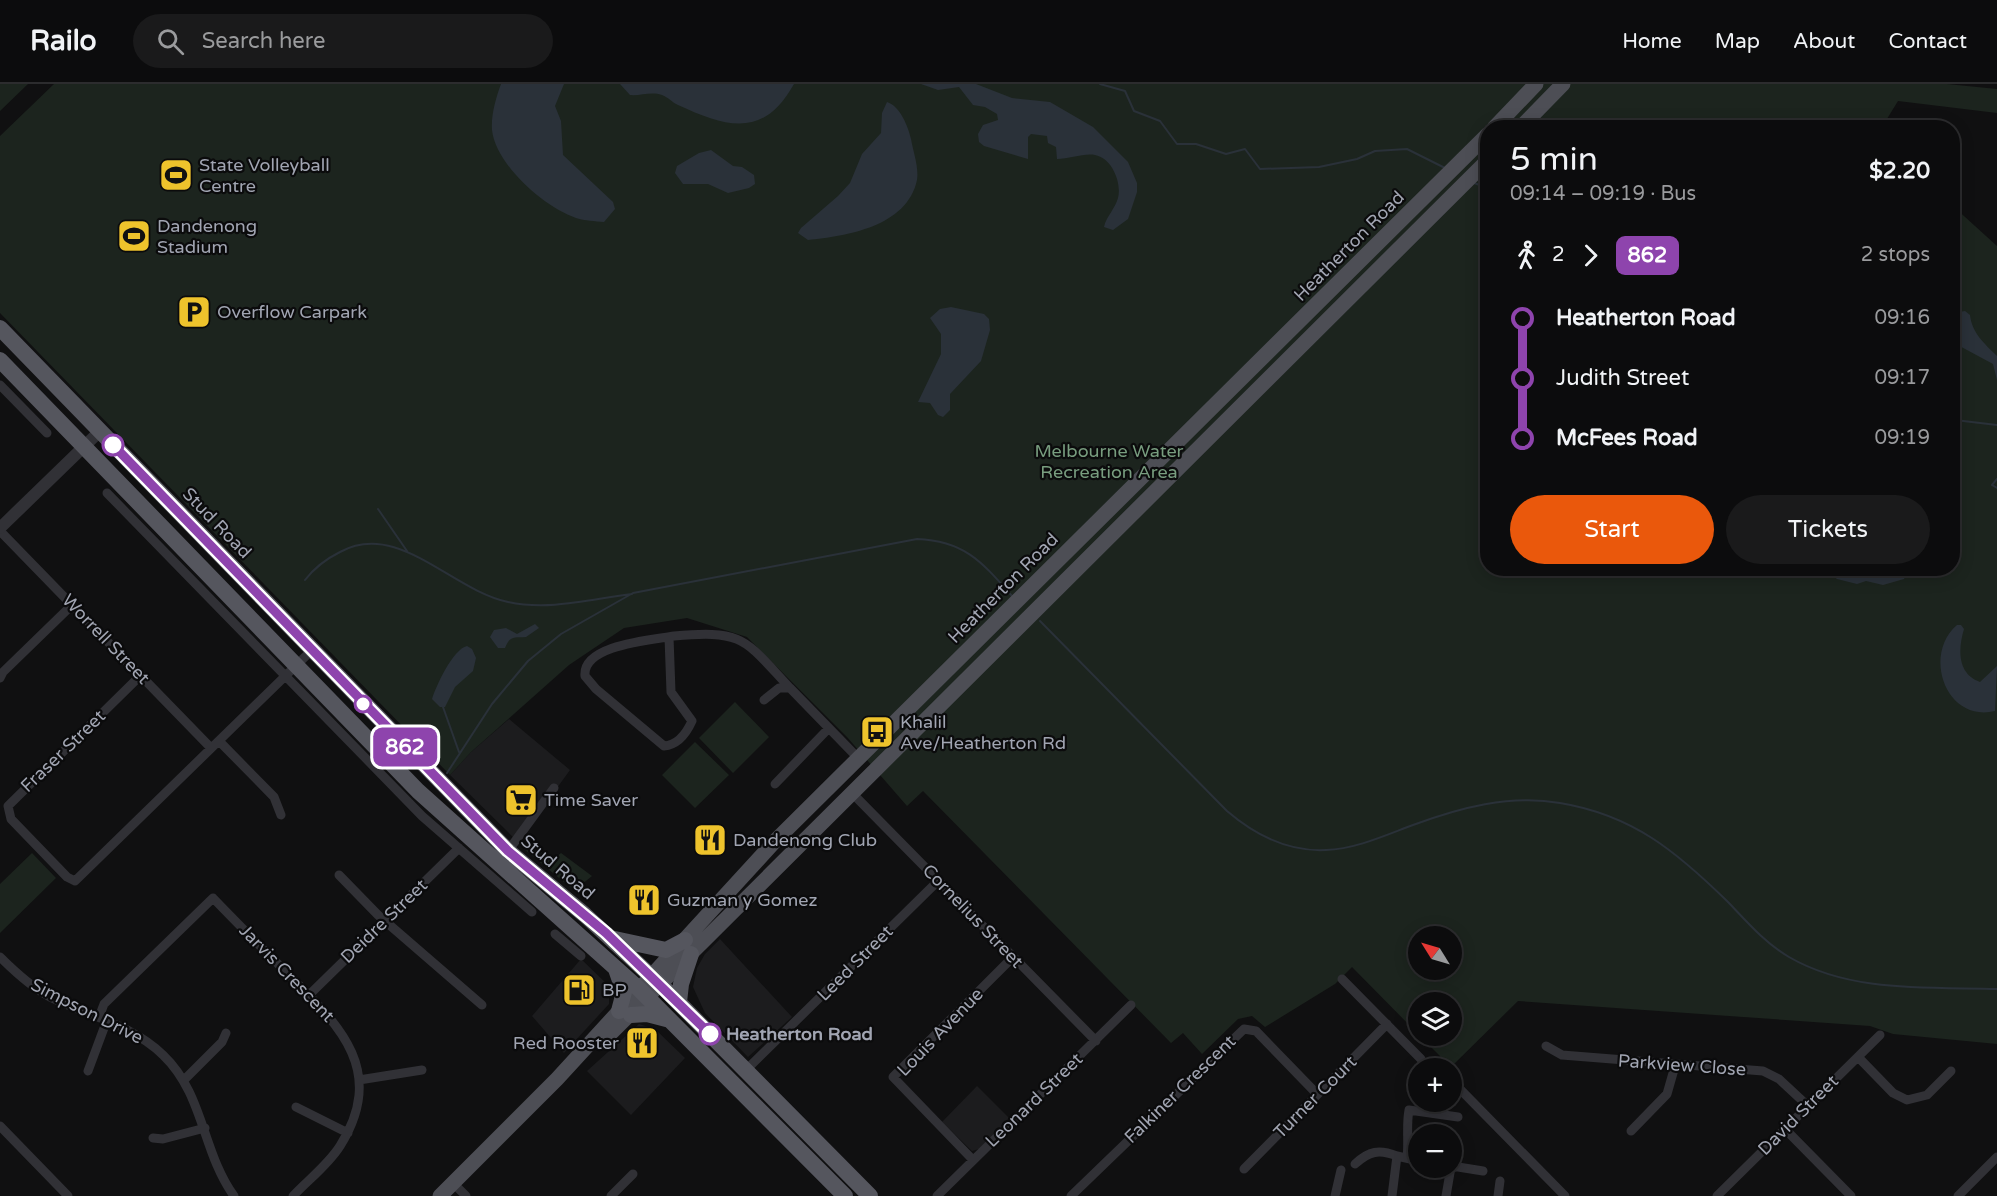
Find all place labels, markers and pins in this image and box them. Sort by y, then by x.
place label: State Volleyball Centre [199,154,330,197]
sports icon: State Volleyball Centre [158,157,194,193]
place label: Dandenong Stadium [157,215,257,258]
sports icon: Dandenong Stadium [116,218,152,254]
parking icon: Overflow Carpark [176,294,212,330]
place label: Overflow Carpark [217,301,367,323]
unlabelled marker [102,434,124,456]
unlabelled marker [354,695,372,713]
place label: Khalil Ave/Heatherton Rd [900,711,1066,754]
bus stop icon: Khalil Ave/Heatherton Rd [859,714,895,750]
supermarket icon: Time Saver [503,782,539,818]
place label: Time Saver [544,789,638,811]
restaurant icon: Dandenong Club [692,822,728,858]
place label: Dandenong Club [733,829,877,851]
restaurant icon: Guzman y Gomez [626,882,662,918]
place label: Guzman y Gomez [667,889,817,911]
fuel station icon: BP [561,972,597,1008]
place label: BP [602,979,627,1001]
marker: Heatherton Road [699,1023,721,1045]
place label: Heatherton Road [726,1023,873,1045]
restaurant icon: Red Rooster [624,1025,660,1061]
place label: Red Rooster [513,1032,619,1054]

